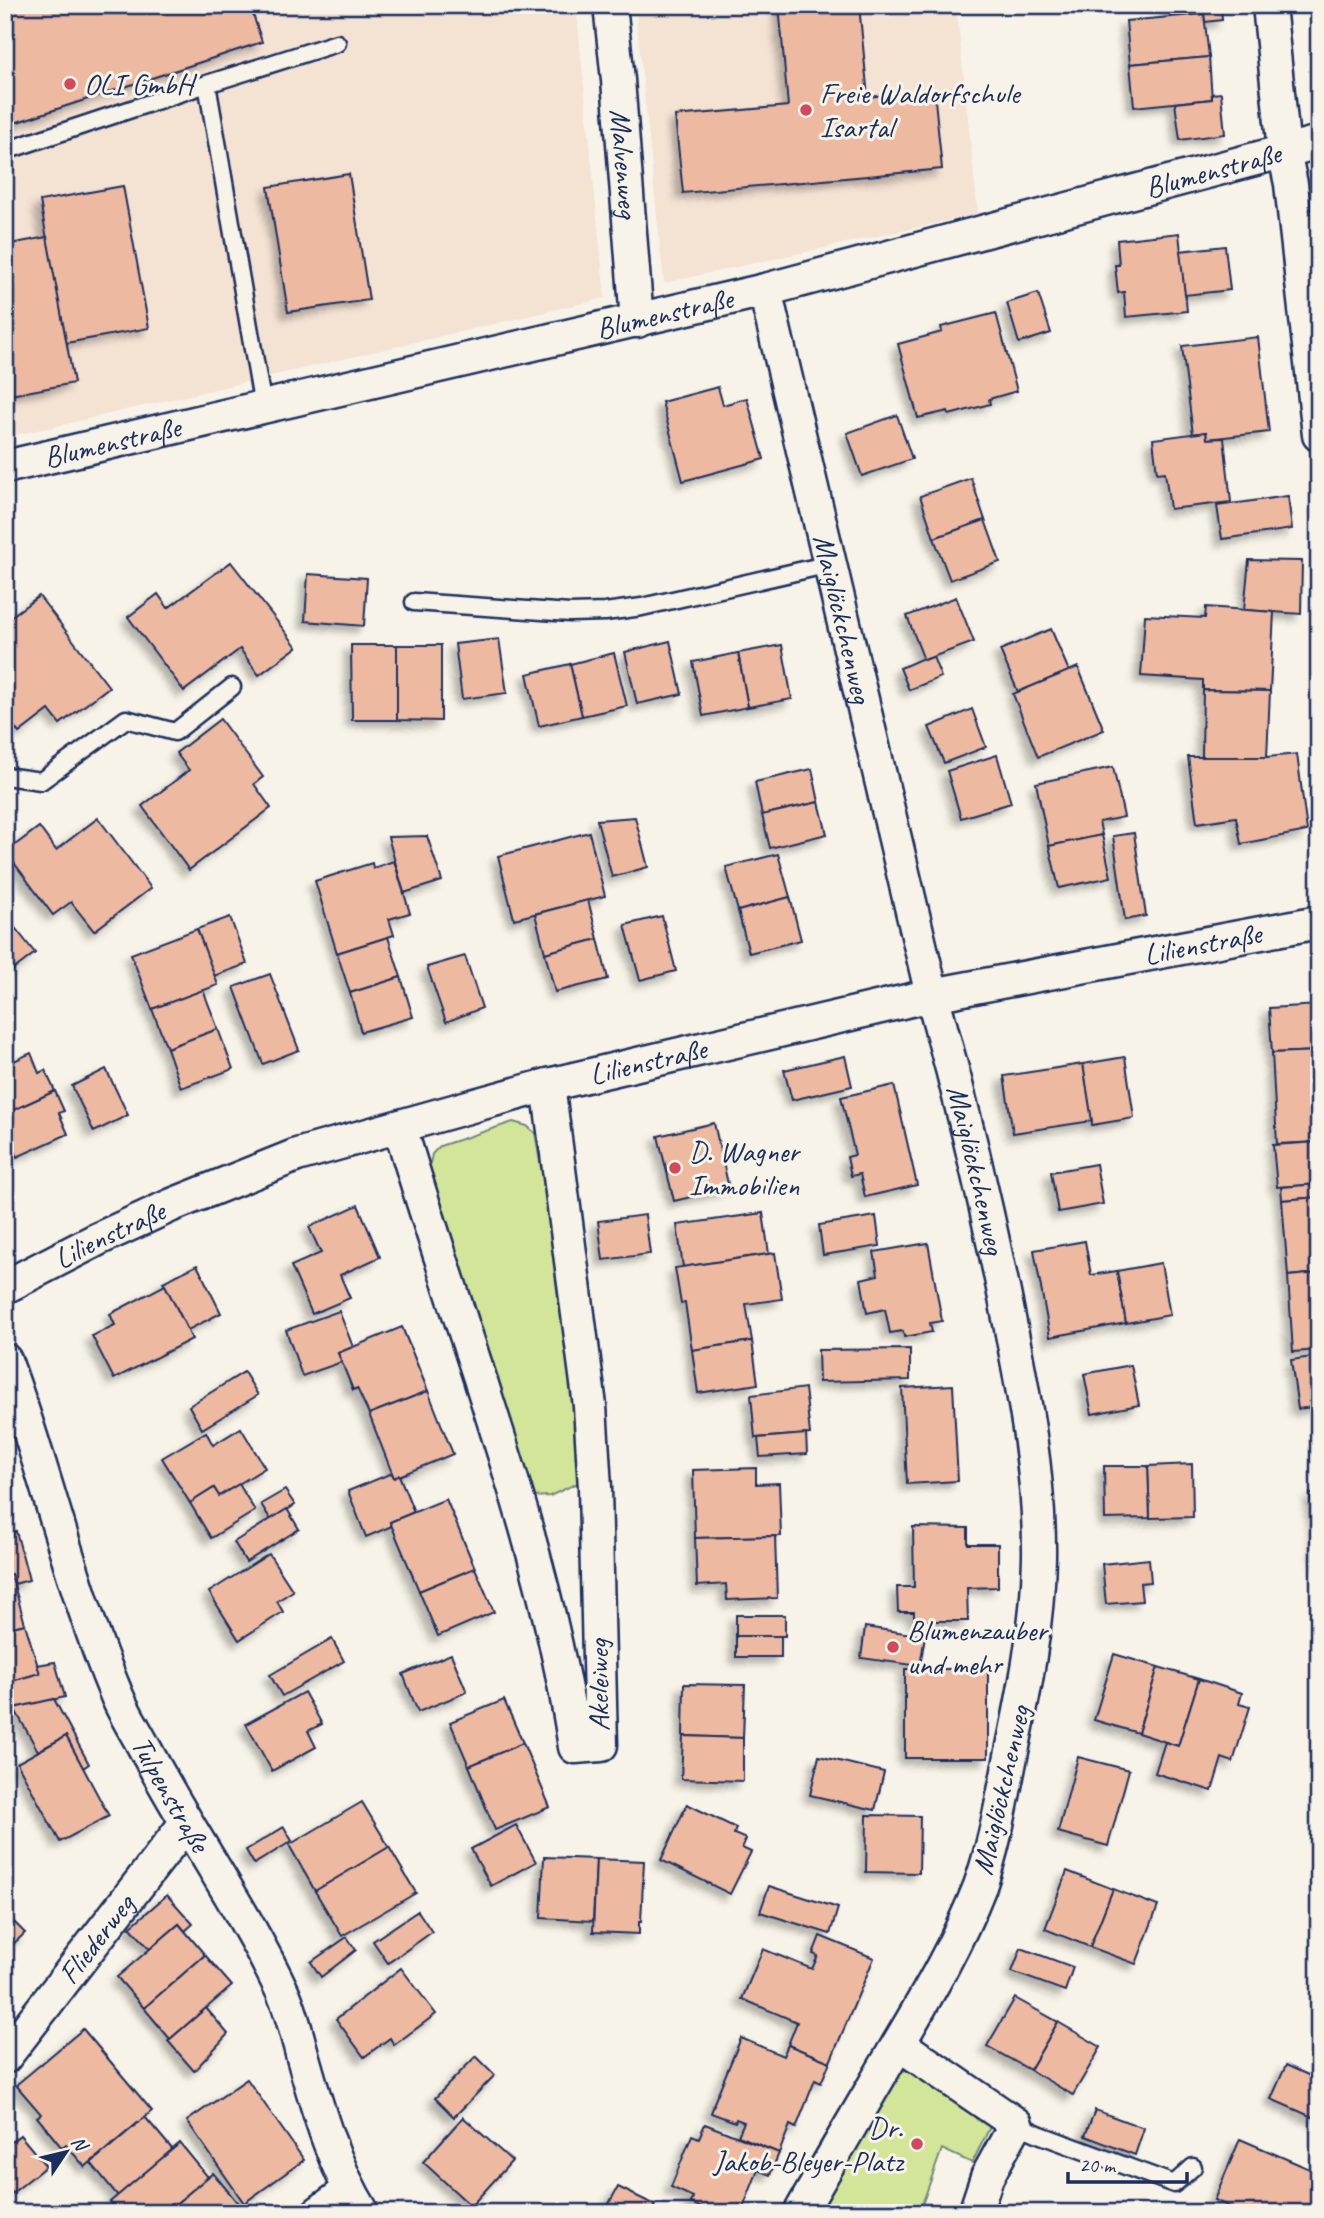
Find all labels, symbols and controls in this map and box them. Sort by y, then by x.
place label: OLI GmbH [84,65,198,103]
place label: Freie Waldorfschule Isartal [820,74,1022,146]
marker: OLI GmbH [62,76,78,92]
marker: Freie Waldorfschule Isartal [798,102,814,118]
street label: Malvenweg [601,108,648,221]
street label: Blumenstraße [1141,133,1287,207]
street label: Blumenstraße [592,279,738,348]
street label: Blumenstraße [40,407,186,476]
street label: Maiglöckchenweg [805,531,882,709]
street label: Lilienstraße [1141,914,1266,974]
street label: Lilienstraße [586,1029,712,1094]
street label: Maiglöckchenweg [938,1081,1015,1259]
place label: D. Wagner Immobilien [689,1132,801,1204]
marker: D. Wagner Immobilien [667,1160,683,1176]
street label: Lilienstraße [48,1191,173,1277]
place label: Blumenzauber und mehr [907,1611,1049,1683]
street label: Akeleiweg [579,1637,617,1731]
marker: Blumenzauber und mehr [885,1639,901,1655]
street label: Maiglöckchenweg [963,1700,1039,1878]
street label: Tulpenstraße [123,1730,220,1861]
street label: Fliederweg [50,1885,144,1991]
place label: Dr. Jakob-Bleyer-Platz [712,2108,905,2180]
north arrow [32,2116,102,2186]
text: N [66,2131,94,2157]
marker: Dr. Jakob-Bleyer-Platz [909,2136,925,2152]
scale bar [1068,2141,1188,2185]
text: 20 m [1079,2152,1117,2178]

